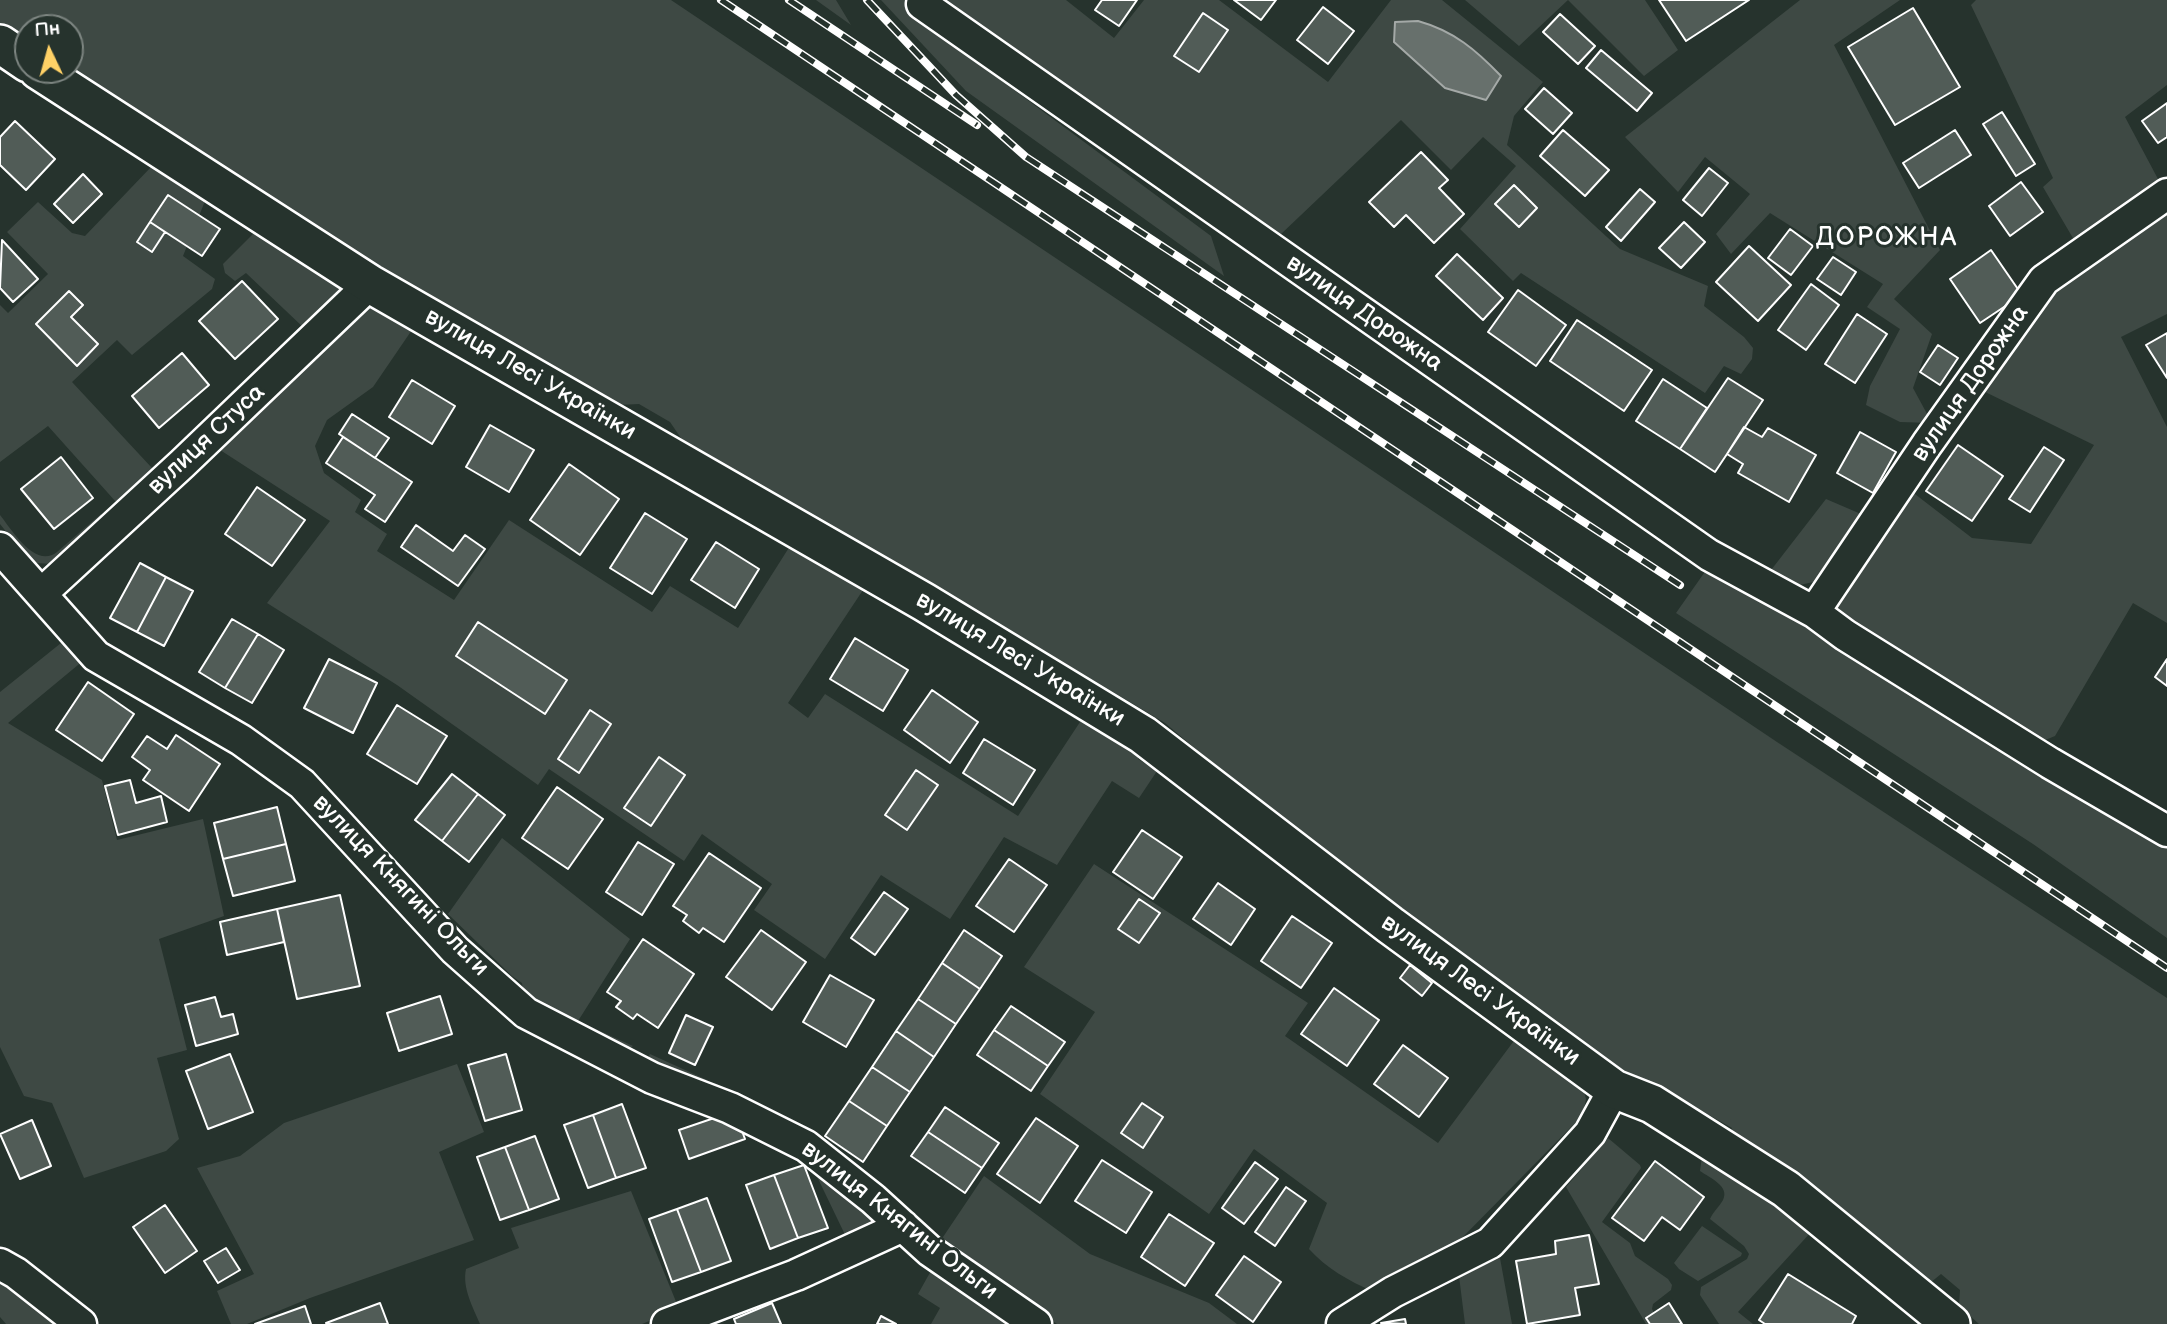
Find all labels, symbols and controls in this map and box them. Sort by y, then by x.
north arrow [14,14,84,84]
text: Пн [34,17,61,42]
district label: ДОРОЖНА [1817,222,1957,254]
street label: вулиця Дорожна [1280,249,1448,379]
street label: вулиця Дорожна [1906,300,2036,468]
street label: вулиця Лесі Українки [419,303,641,447]
street label: вулиця Стуса [143,379,271,501]
street label: вулиця Лесі Українки [910,586,1130,734]
street label: вулиця Княгині Ольги [306,789,494,983]
street label: вулиця Лесі Українки [1375,909,1585,1073]
street label: вулиця Княгині Ольги [795,1135,1003,1307]

